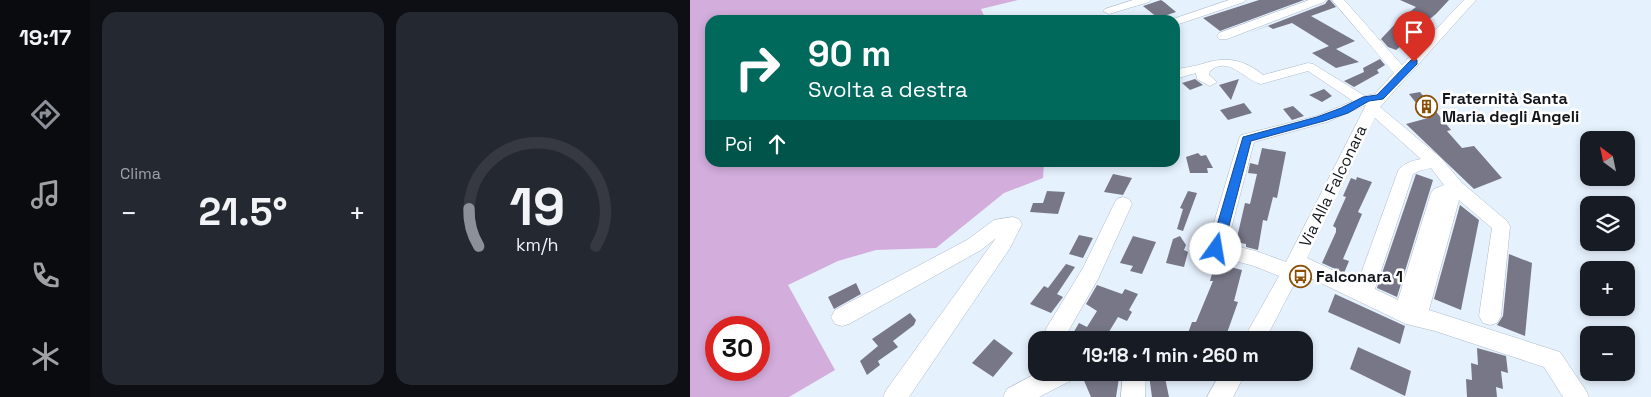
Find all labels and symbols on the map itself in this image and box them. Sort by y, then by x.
pin [1393,11,1435,62]
place label: Fraternità Santa Maria degli Angeli [1442,88,1579,127]
building icon: Fraternità Santa Maria degli Angeli [1414,95,1438,119]
street label: Via Alla Falconara [1294,122,1372,250]
north arrow [1580,131,1635,186]
position arrow [1189,222,1241,274]
bus stop icon: Falconara 1 [1288,264,1312,288]
place label: Falconara 1 [1316,266,1403,287]
speed limit sign: 30 [705,316,770,381]

